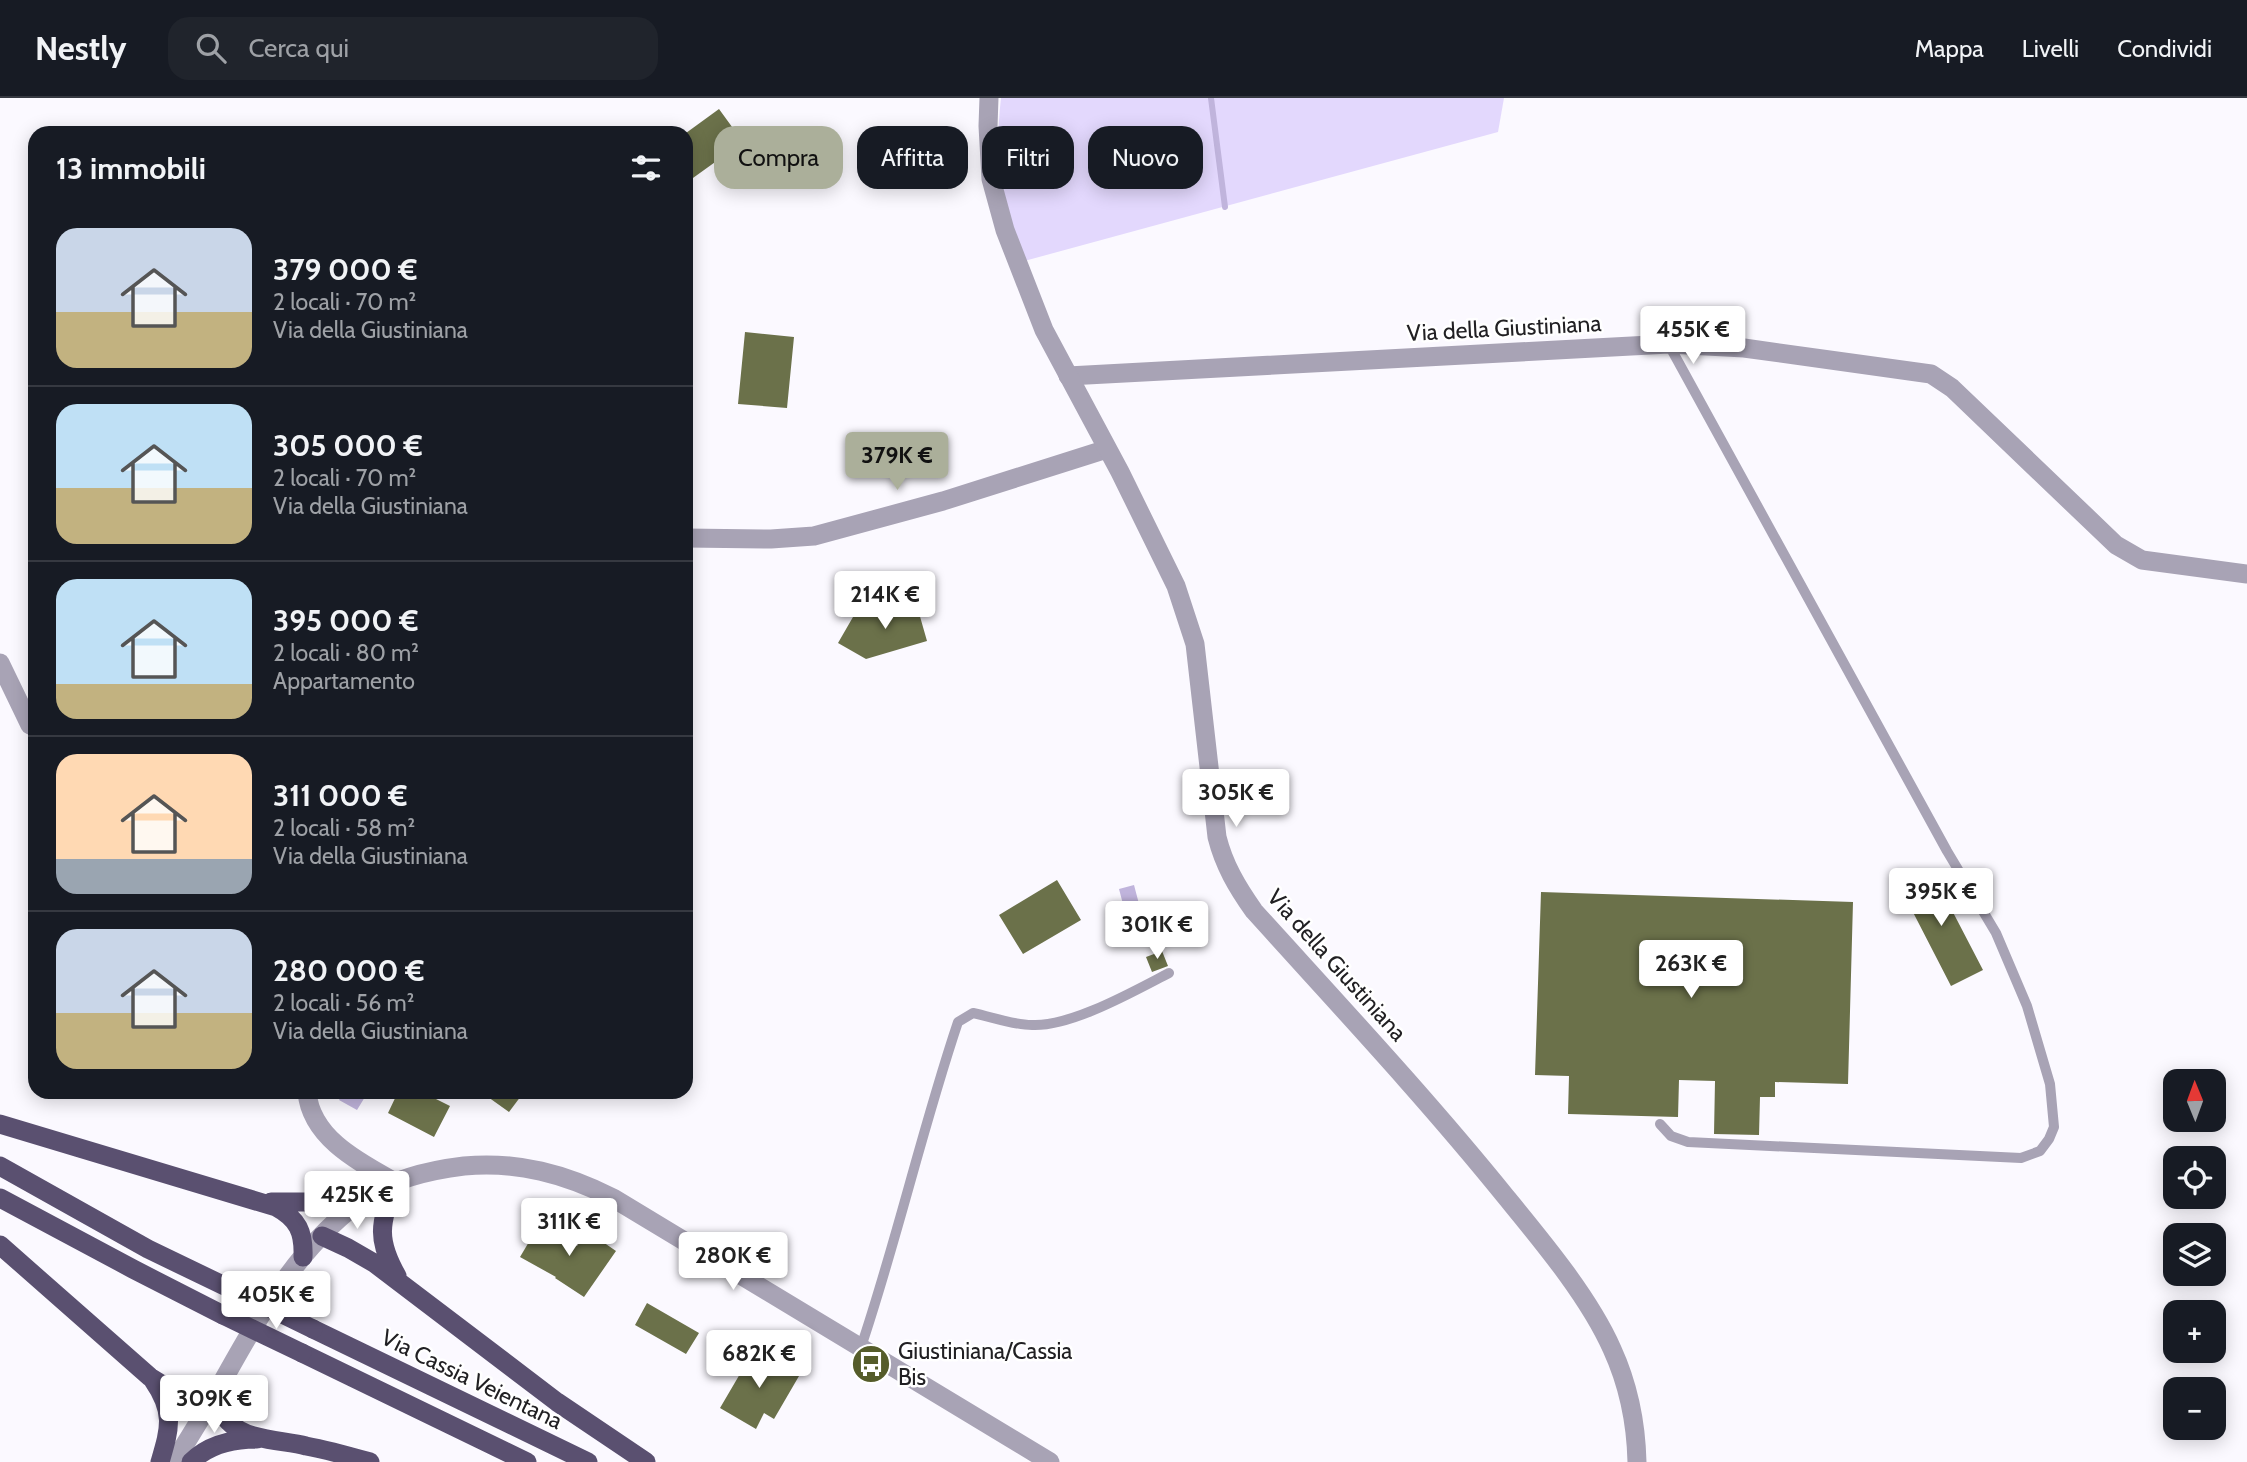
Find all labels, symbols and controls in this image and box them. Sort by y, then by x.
search box [168,17,658,80]
text: Nestly [35,28,126,68]
icon: search [192,29,230,67]
text: Cerca qui [248,32,349,64]
text: Mappa [1915,34,1984,63]
text: Livelli [2022,34,2079,63]
text: Condividi [2117,34,2212,63]
chip: Compra [714,126,843,189]
chip: Affitta [857,126,968,189]
chip: Filtri [982,126,1074,189]
chip: Nuovo [1088,126,1203,189]
icon: filters [627,149,665,187]
text: 13 immobili [56,150,206,187]
text: 379 000 € [273,251,418,288]
icon: home [112,256,196,340]
text: 2 locali · 70 m² [273,288,416,316]
pin: 455K € [1636,306,1750,366]
street label: Via della Giustiniana [1406,309,1602,347]
text: 455K € [1656,315,1730,343]
text: Via della Giustiniana [273,316,468,344]
text: 305 000 € [273,427,423,464]
icon: home [112,432,196,516]
pin: 379K € [840,432,954,492]
text: 379K € [861,441,933,469]
text: 2 locali · 70 m² [273,464,416,492]
text: Via della Giustiniana [273,492,468,520]
pin: 214K € [828,572,942,631]
text: 214K € [850,580,920,608]
text: 395 000 € [273,602,418,639]
icon: home [112,607,196,691]
text: 2 locali · 80 m² [273,639,419,667]
text: Appartamento [273,667,415,695]
pin: 305K € [1179,770,1293,829]
text: 311 000 € [273,777,408,814]
text: 305K € [1198,778,1274,806]
icon: home [112,782,196,866]
text: 2 locali · 58 m² [273,814,415,842]
text: Via della Giustiniana [273,842,468,870]
pin: 395K € [1884,868,1998,928]
text: 395K € [1905,877,1977,905]
street label: Via della Giustiniana [1261,883,1413,1047]
pin: 301K € [1100,902,1214,961]
text: 301K € [1121,910,1193,938]
pin: 263K € [1634,940,1748,1000]
text: 263K € [1655,949,1727,977]
text: 280 000 € [273,952,424,989]
icon: home [112,957,196,1041]
text: 2 locali · 56 m² [273,989,414,1017]
text: Via della Giustiniana [273,1017,468,1045]
north arrow [2163,1069,2226,1132]
map controls [2163,1069,2226,1440]
button: locate [2163,1146,2226,1209]
pin: 425K € [300,1172,414,1231]
text: 425K € [320,1180,394,1208]
pin: 311K € [512,1198,626,1258]
text: 311K € [537,1207,601,1235]
button: layers [2163,1223,2226,1286]
pin: 280K € [676,1232,790,1292]
text: 280K € [695,1241,771,1269]
pin: 405K € [219,1272,333,1331]
text: 405K € [237,1280,315,1308]
button: + [2163,1300,2226,1363]
street label: Via Cassia Veientana [377,1323,567,1435]
pin: 682K € [702,1330,816,1390]
place label: Giustiniana/Cassia Bis [898,1337,1072,1391]
text: 682K € [722,1339,796,1367]
bus stop icon: Giustiniana/Cassia Bis [850,1343,892,1385]
pin: 309K € [157,1376,271,1435]
button: − [2163,1377,2226,1440]
text: 309K € [176,1384,252,1412]

